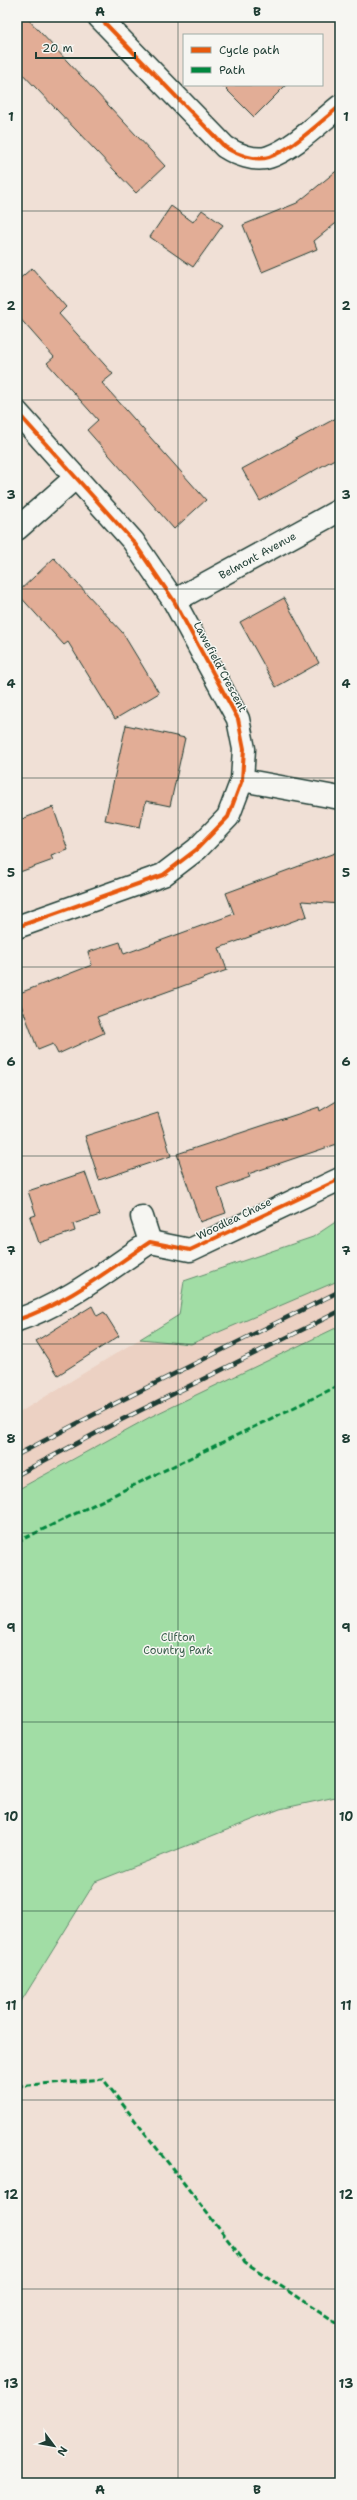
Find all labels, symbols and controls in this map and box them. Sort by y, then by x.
text: A [95,3,105,20]
text: B [253,3,261,20]
scale bar [36,34,135,60]
legend [183,34,323,86]
text: 20 m [42,40,73,56]
text: Cycle path [219,42,280,58]
text: Path [219,62,245,78]
text: 1 [8,108,14,125]
text: 1 [343,108,349,125]
text: 2 [6,297,16,314]
text: 2 [341,297,351,314]
text: 3 [6,486,16,503]
text: 3 [341,486,351,503]
street label: Belmont Avenue [216,528,299,583]
street label: Lawefield Crescent [190,619,250,715]
text: 4 [6,675,16,692]
text: 4 [341,675,351,692]
text: 5 [7,864,15,881]
text: 5 [342,864,350,881]
text: 6 [6,1053,16,1070]
text: 6 [341,1053,351,1070]
street label: Woodlea Chase [194,1194,274,1244]
text: 7 [6,1242,16,1259]
text: 7 [341,1242,351,1259]
text: 8 [6,1430,16,1447]
text: 8 [341,1430,351,1447]
text: 9 [6,1619,16,1636]
text: 9 [341,1619,351,1636]
park label: Clifton Country Park [143,1630,213,1658]
text: 10 [4,1808,18,1825]
text: 10 [339,1808,353,1825]
text: 11 [5,1997,17,2014]
text: 11 [340,1997,352,2014]
text: 12 [4,2186,18,2203]
text: 12 [339,2186,353,2203]
text: 13 [4,2375,18,2392]
text: 13 [339,2375,353,2392]
north arrow [34,2426,74,2466]
text: N [53,2443,71,2459]
text: A [95,2481,105,2498]
text: B [253,2481,261,2498]

